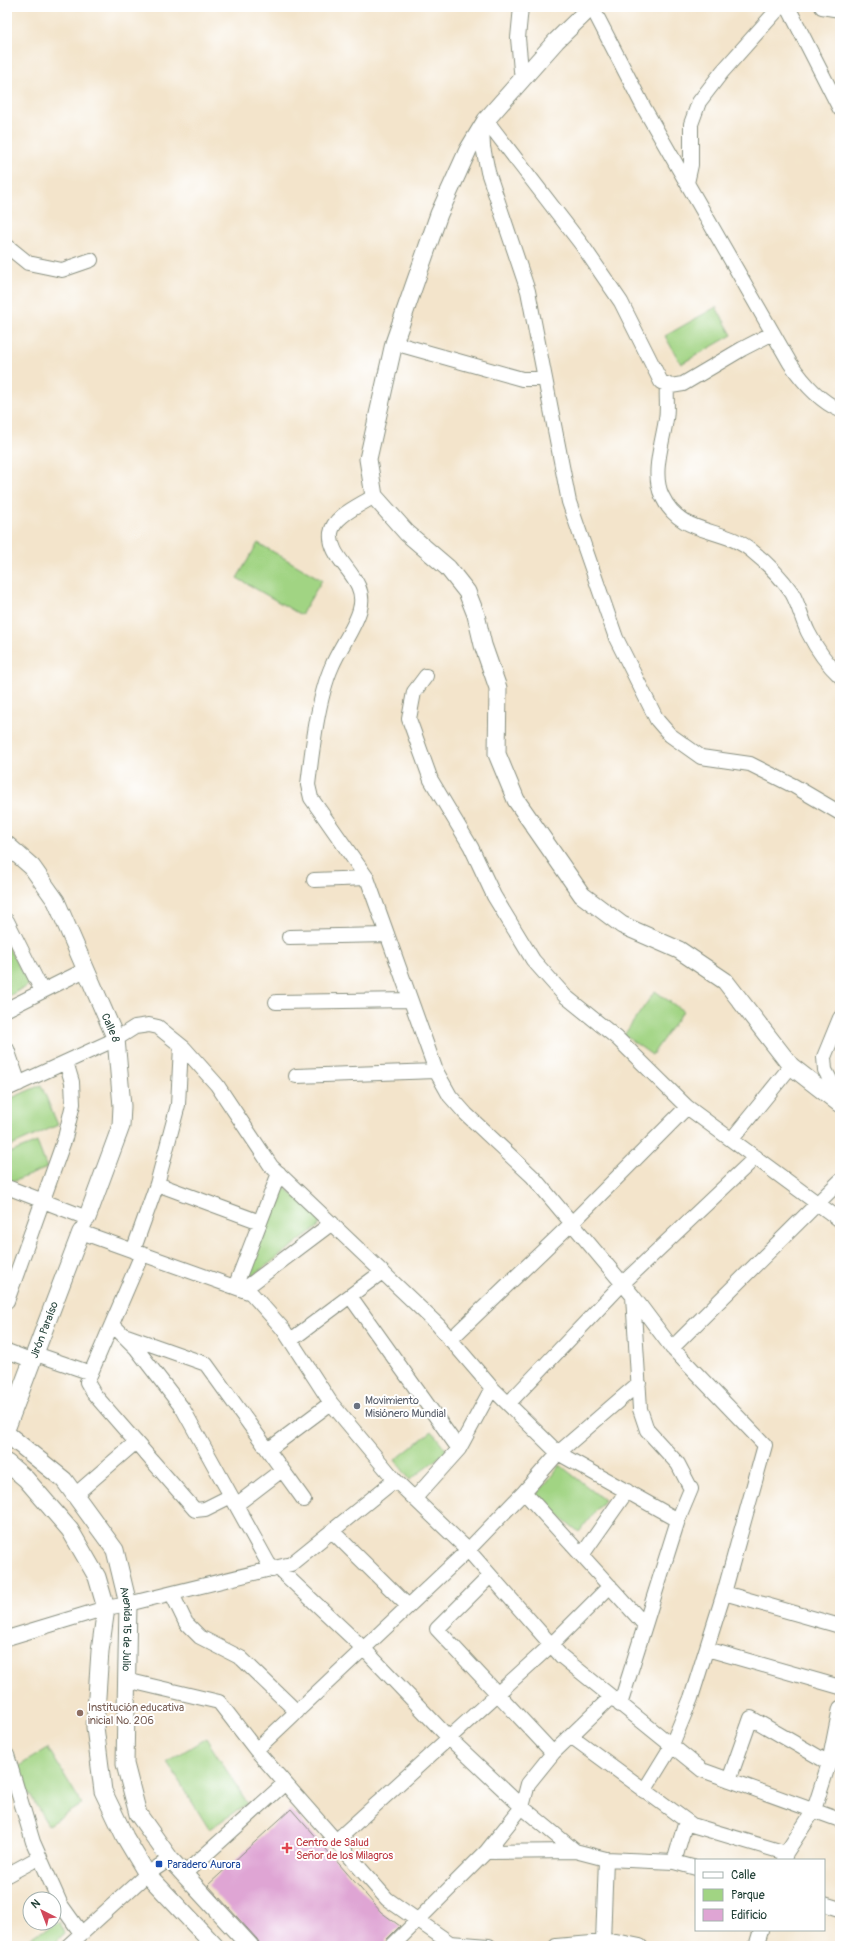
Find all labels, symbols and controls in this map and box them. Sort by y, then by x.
street label: Calle 8 [99,1011,122,1043]
street label: Jirón Paraíso [28,1300,61,1360]
place label: Movimiento Misiónero Mundial [365,1394,446,1420]
marker: Movimiento Misiónero Mundial [352,1401,362,1411]
street label: Avenida 15 de Julio [117,1585,134,1671]
place label: Institución educativa inicial No. 206 [88,1701,184,1727]
marker: Institución educativa inicial No. 206 [75,1708,85,1718]
place label: Centro de Salud Señor de los Milagros [296,1836,393,1862]
marker: Centro de Salud Señor de los Milagros [281,1842,293,1854]
place label: Paradero Aurora [167,1858,241,1871]
marker: Paradero Aurora [154,1859,164,1869]
legend [695,1859,825,1931]
text: Calle [731,1868,756,1883]
text: Parque [731,1888,765,1903]
north arrow [22,1891,62,1931]
text: N [29,1896,43,1911]
text: Edificio [731,1908,767,1923]

